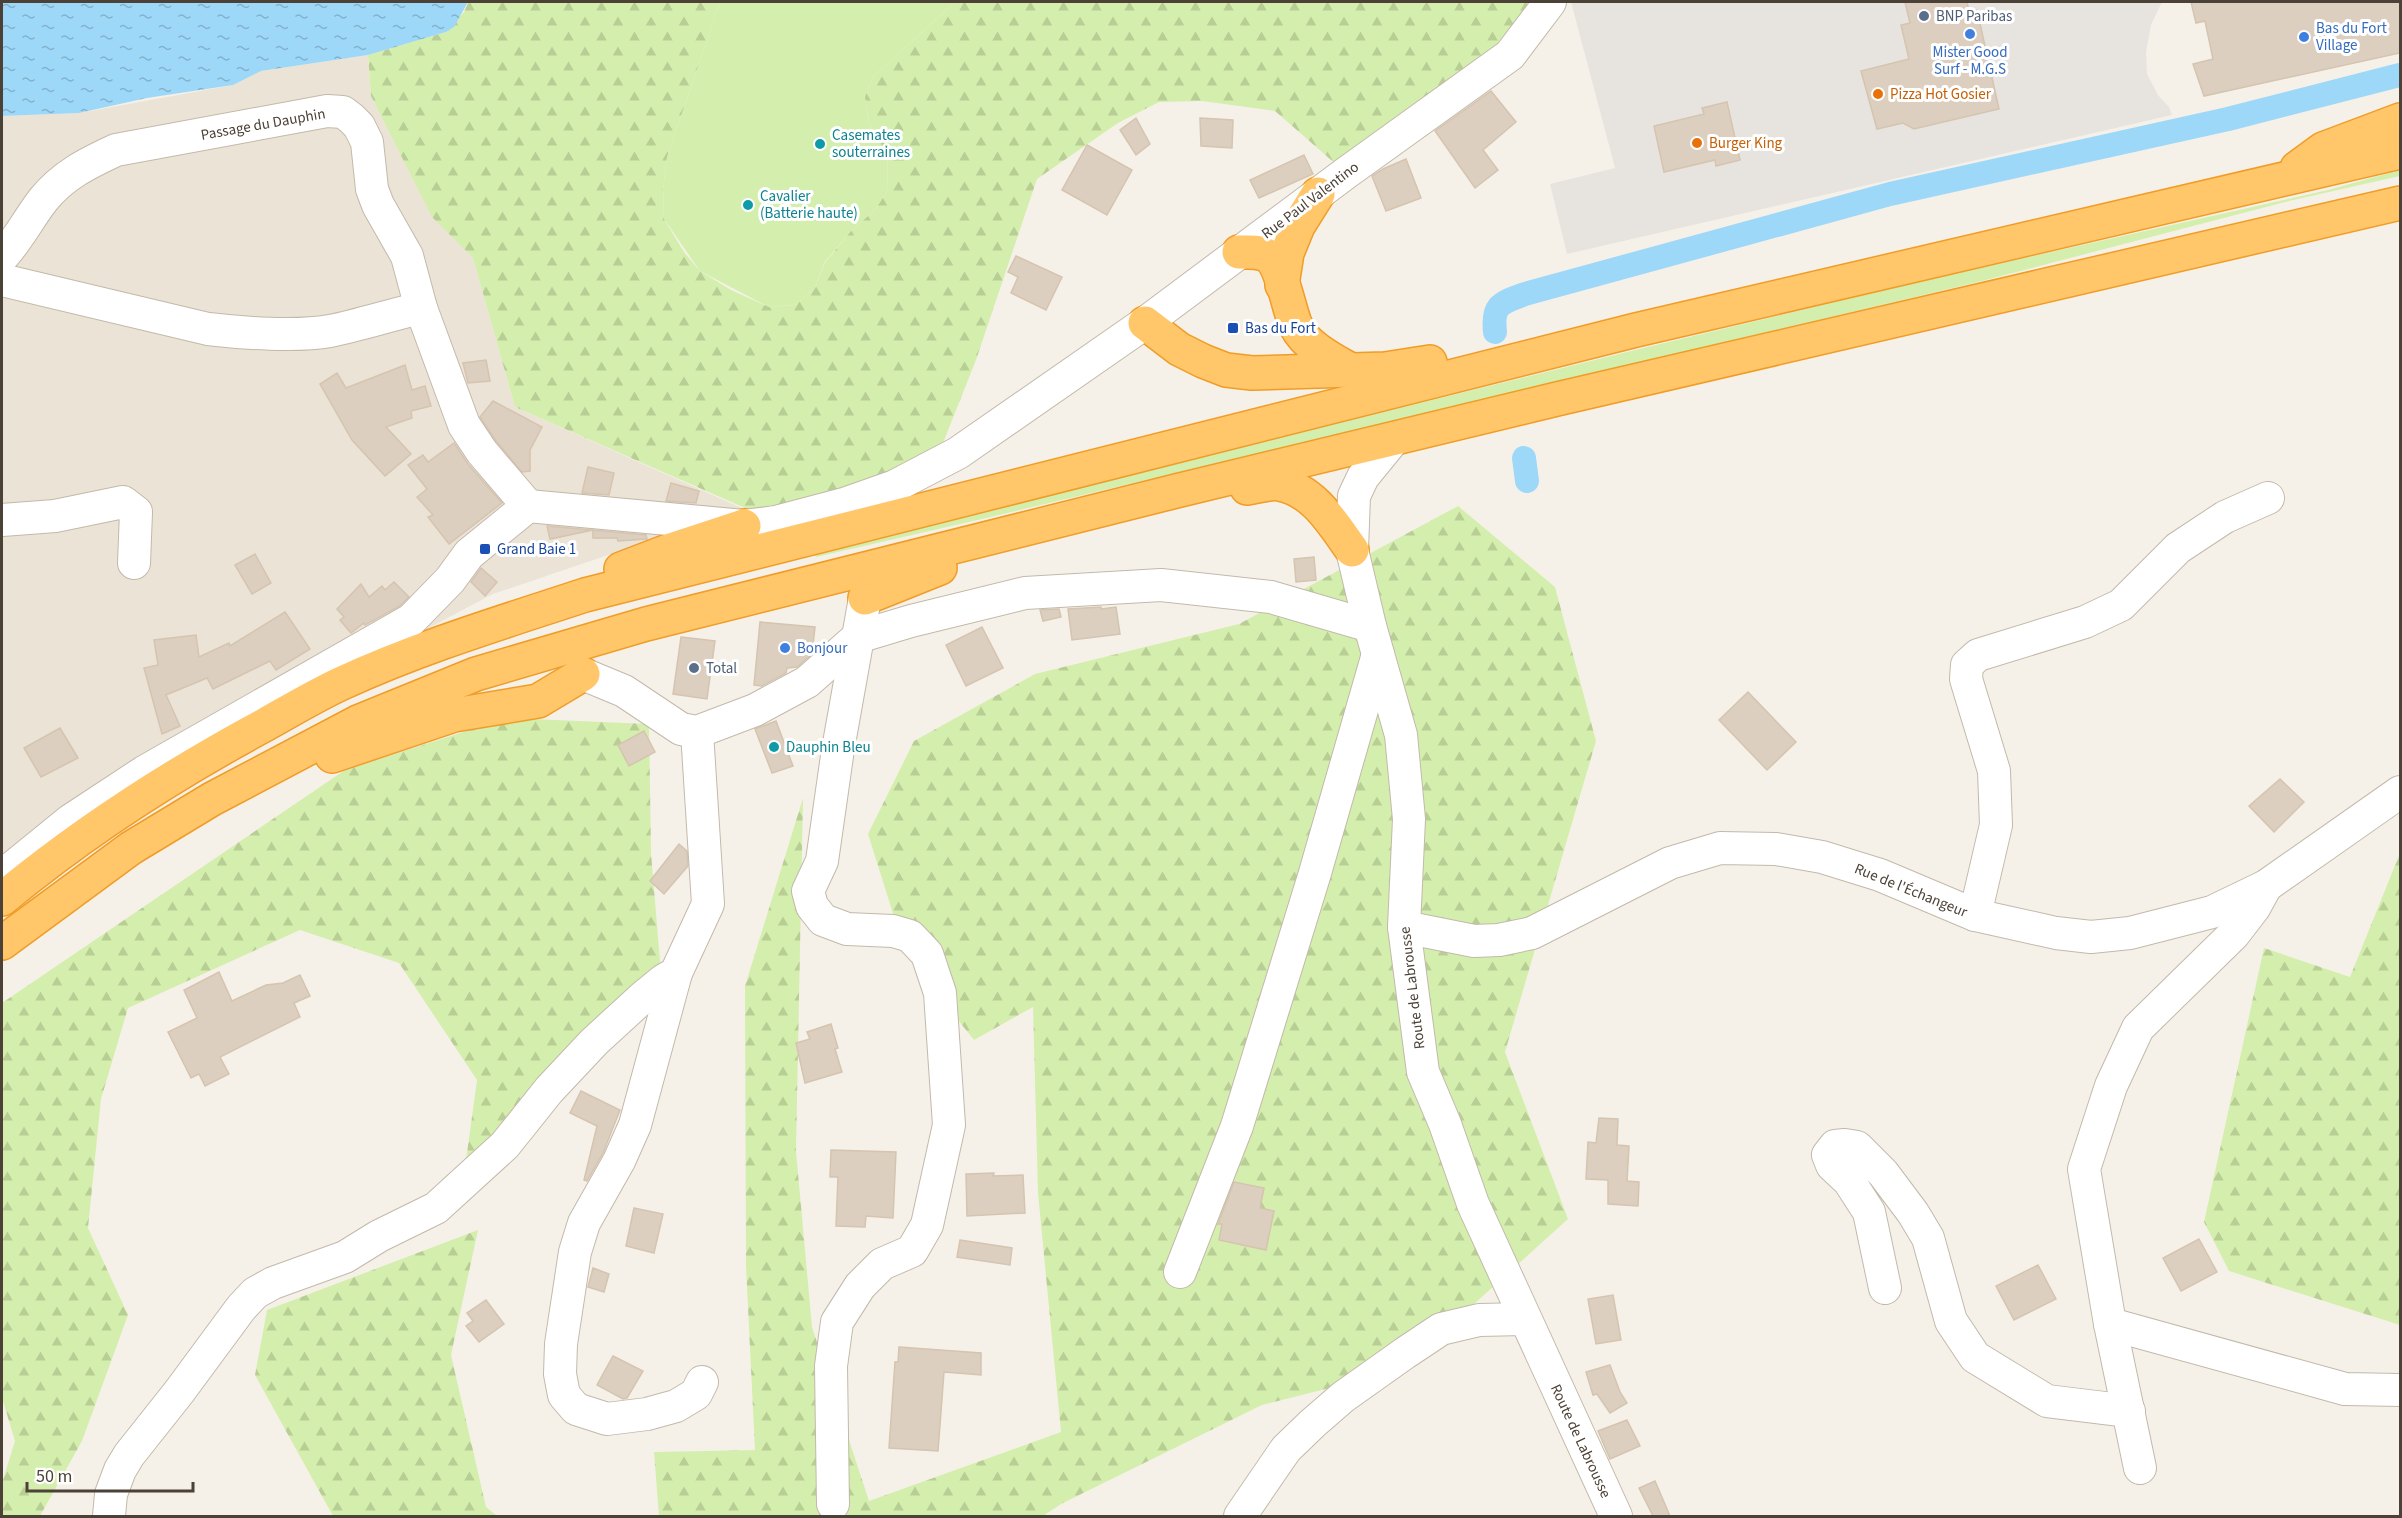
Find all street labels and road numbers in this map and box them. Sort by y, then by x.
street label: Passage du Dauphin [199,103,327,146]
street label: Rue Paul Valentino [1257,157,1363,244]
street label: Rue de l'Échangeur [1851,858,1971,923]
street label: Route de Labrousse [1395,925,1430,1050]
street label: Route de Labrousse [1545,1381,1616,1502]

